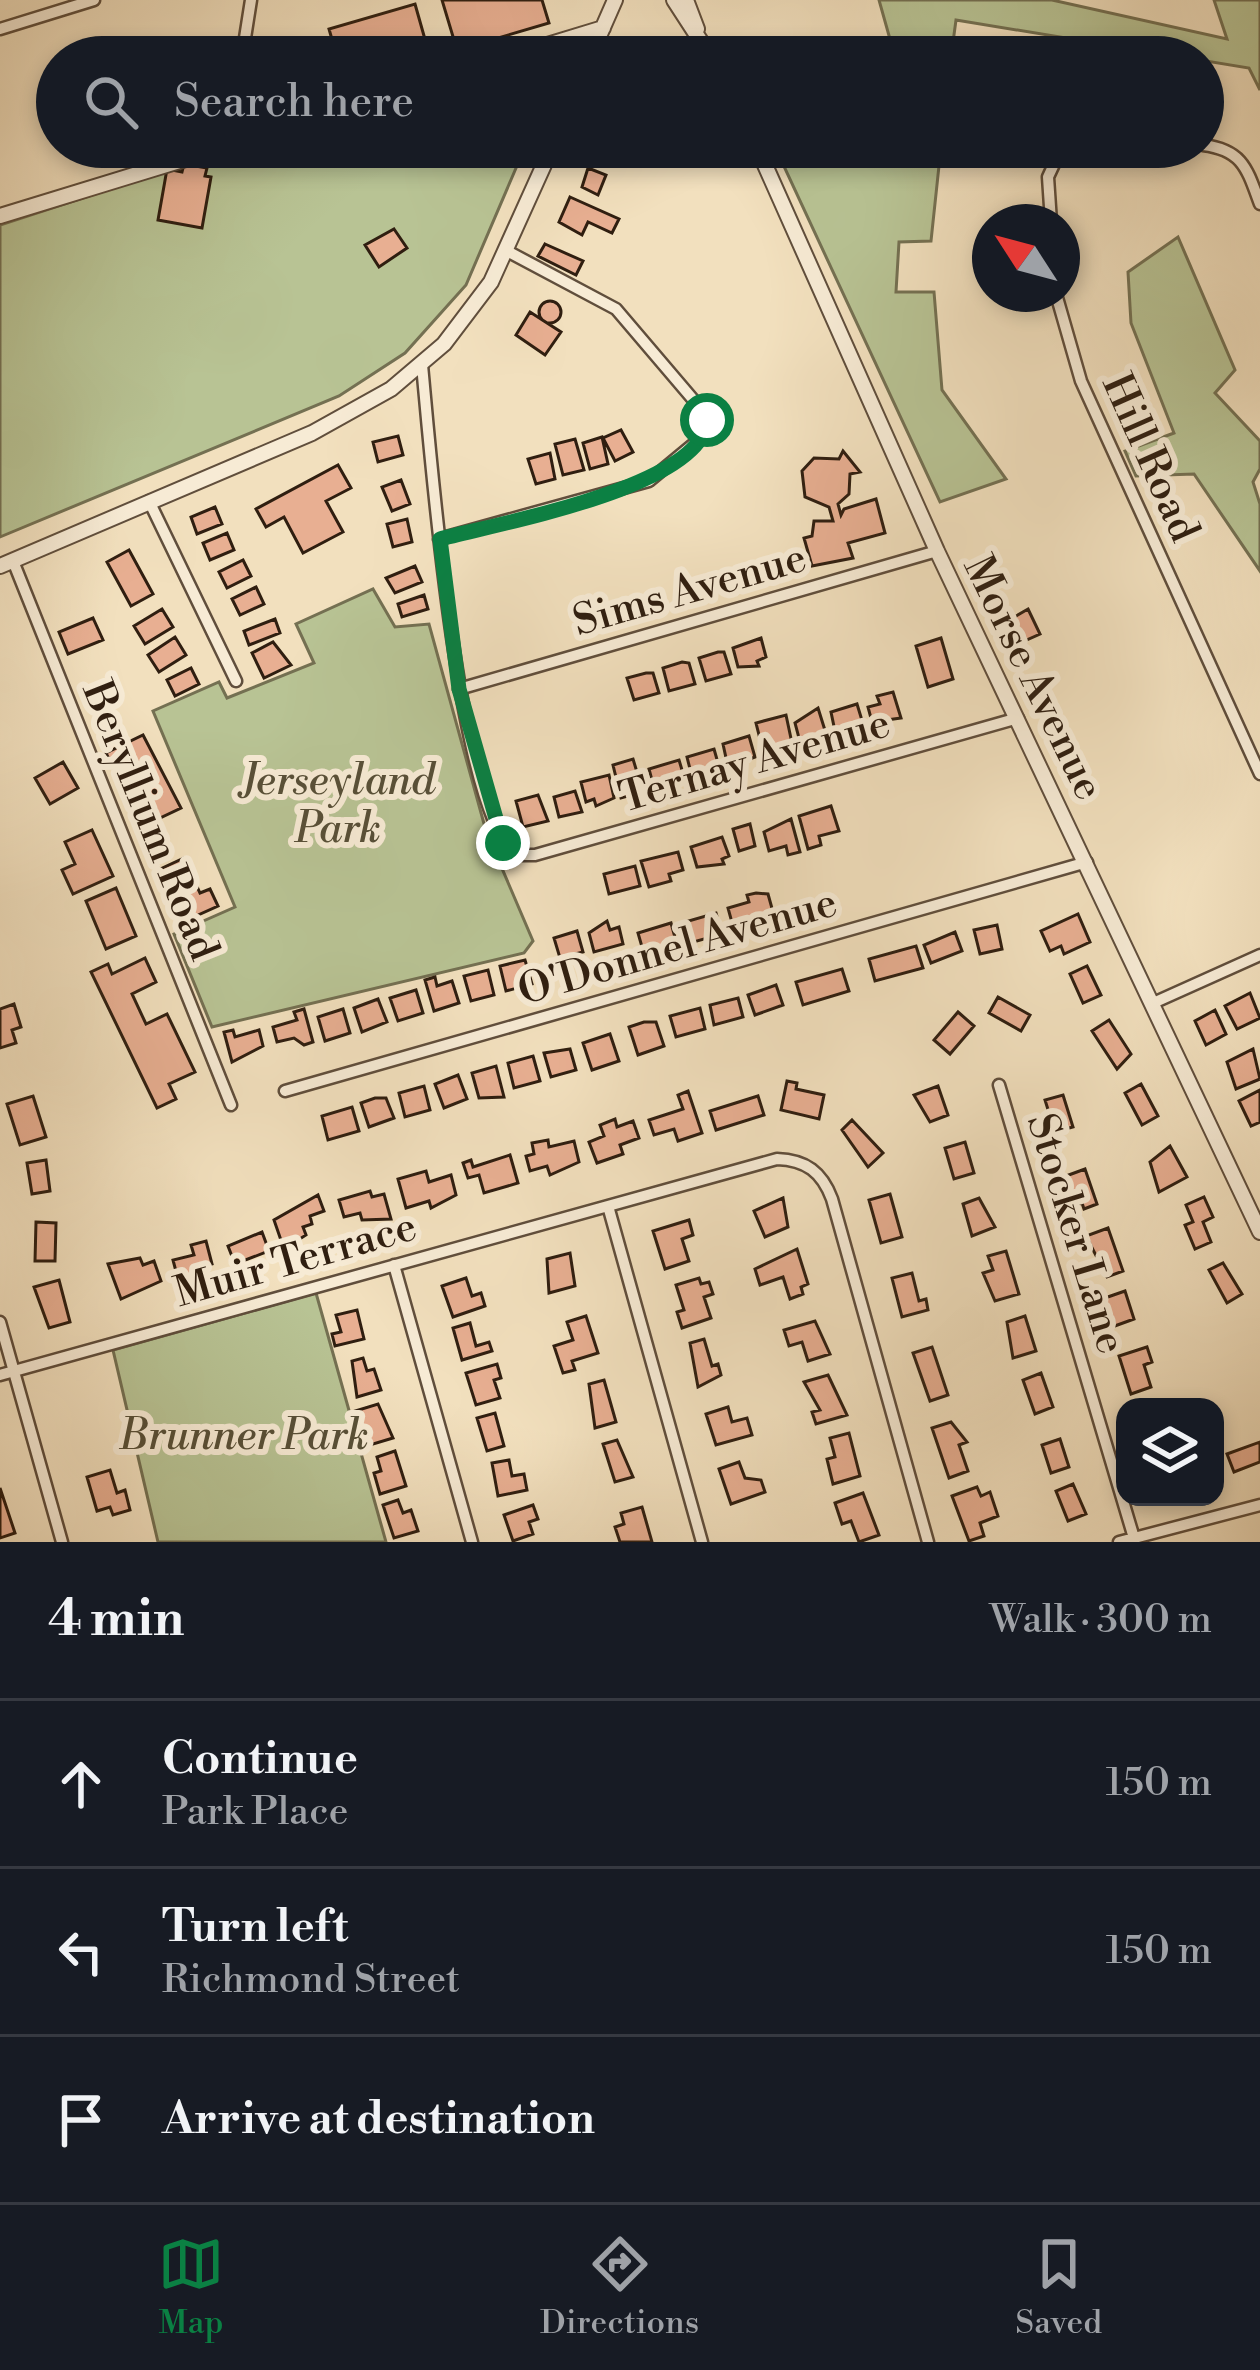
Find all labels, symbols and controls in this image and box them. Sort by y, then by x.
search box [36,36,1224,168]
icon: search [78,69,144,135]
text: Search here [174,74,414,131]
north arrow [972,204,1080,312]
street label: Hill Road [1089,366,1210,550]
route start [680,393,734,447]
street label: Sims Avenue [567,532,812,649]
street label: Morse Avenue [951,547,1115,809]
street label: Beryllium Road [68,673,230,969]
street label: Ternay Avenue [613,697,896,826]
park label: Jerseyland Park [237,755,437,856]
route end [476,816,530,870]
street label: O'Donnel Avenue [512,877,843,1018]
street label: Stocker Lane [1014,1107,1137,1360]
street label: Muir Terrace [169,1201,423,1320]
map controls [1116,1398,1224,1506]
button: layers [1116,1398,1224,1506]
park label: Brunner Park [118,1410,369,1463]
text: 4 min [48,1588,184,1652]
text: Walk · 300 m [990,1596,1212,1645]
text: Continue [162,1731,358,1788]
icon: ahead [48,1751,114,1817]
text: 150 m [1106,1759,1212,1808]
text: Park Place [162,1788,349,1837]
text: Turn left [162,1899,348,1956]
icon: left [48,1919,114,1985]
text: 150 m [1106,1927,1212,1976]
text: Richmond Street [162,1956,460,2005]
icon: arrive [48,2087,114,2153]
text: Arrive at destination [162,2091,595,2148]
tab: Map [158,2231,224,2344]
tab: Directions [540,2231,699,2344]
tab: Saved [1015,2231,1102,2344]

